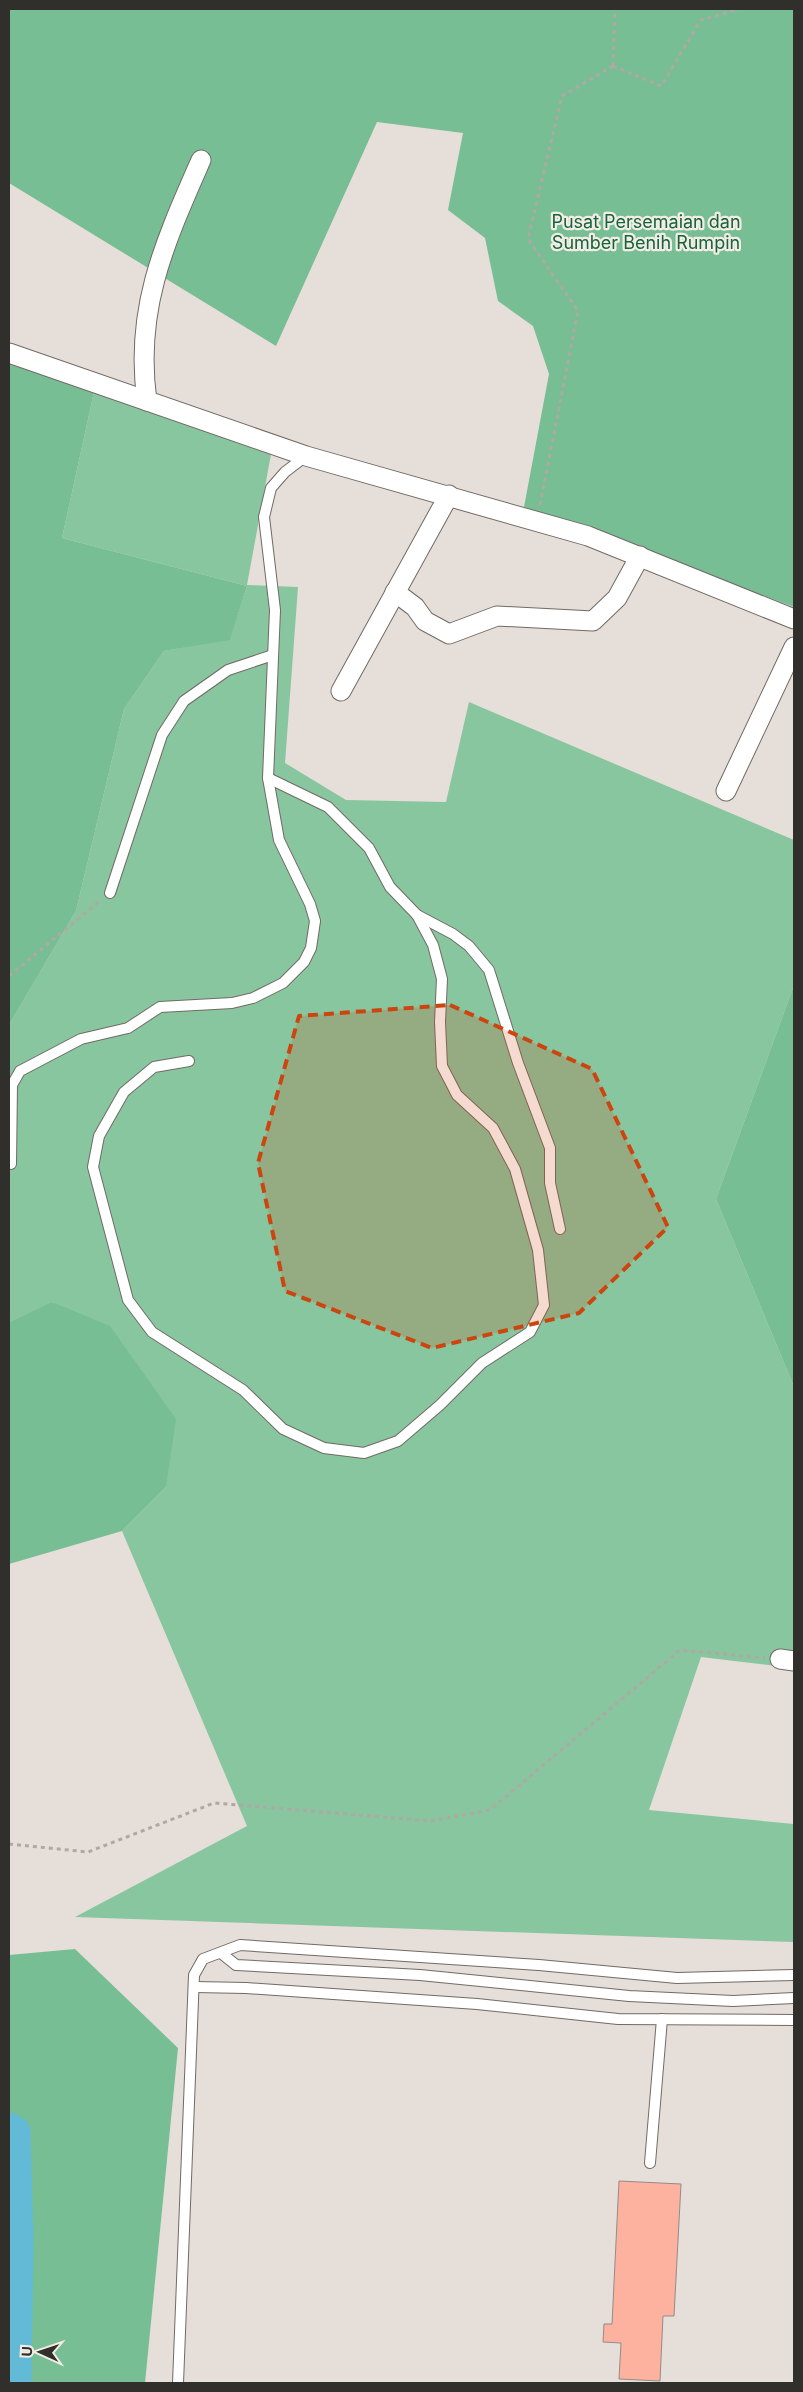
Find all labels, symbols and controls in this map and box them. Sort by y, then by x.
park label: Pusat Persemaian dan Sumber Benih Rumpin [551,211,741,253]
north arrow [15,2327,65,2377]
text: U [18,2346,35,2357]

